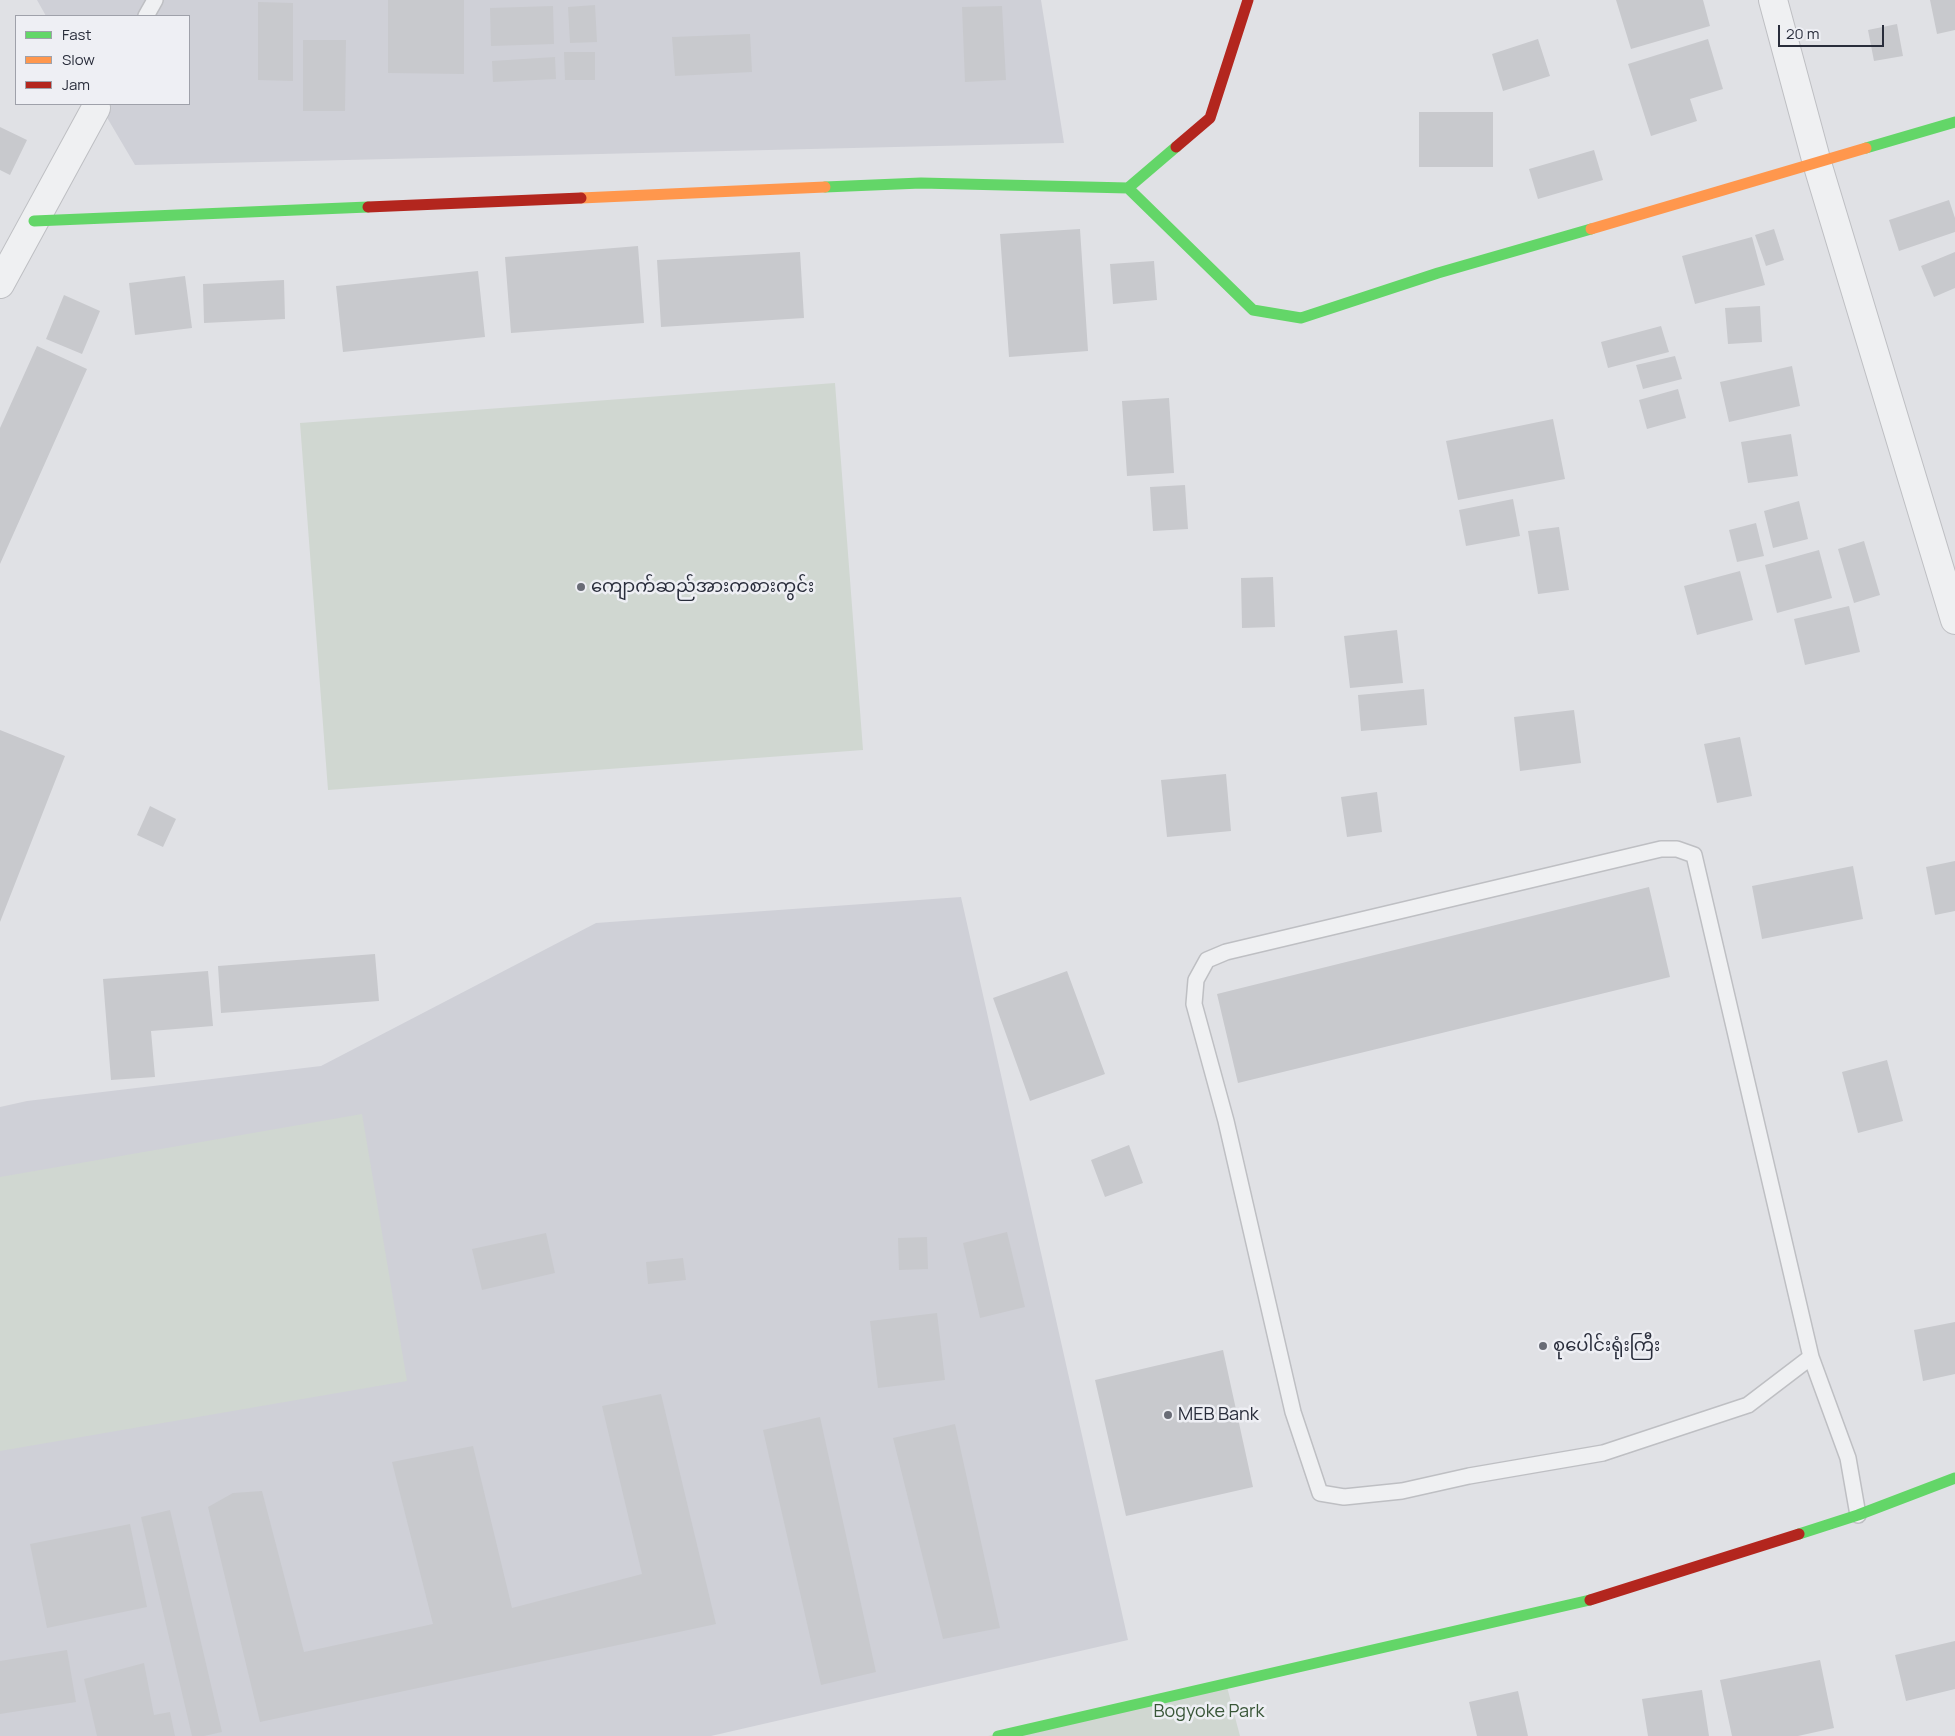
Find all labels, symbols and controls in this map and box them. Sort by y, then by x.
legend [15,15,190,105]
scale bar [1780,15,1886,47]
text: 20 m [1786,23,1819,44]
text: Fast [62,24,91,45]
text: Slow [62,49,95,70]
text: Jam [62,74,90,95]
place label: ကျောက်ဆည်အားကစားကွင်း [591,576,814,598]
marker: ကျောက်ဆည်အားကစားကွင်း [575,581,587,593]
place label: စုပေါင်းရုံးကြီး [1553,1335,1660,1357]
marker: စုပေါင်းရုံးကြီး [1537,1340,1549,1352]
place label: MEB Bank [1178,1404,1259,1426]
marker: MEB Bank [1162,1409,1174,1421]
park label: Bogyoke Park [1154,1701,1264,1723]

